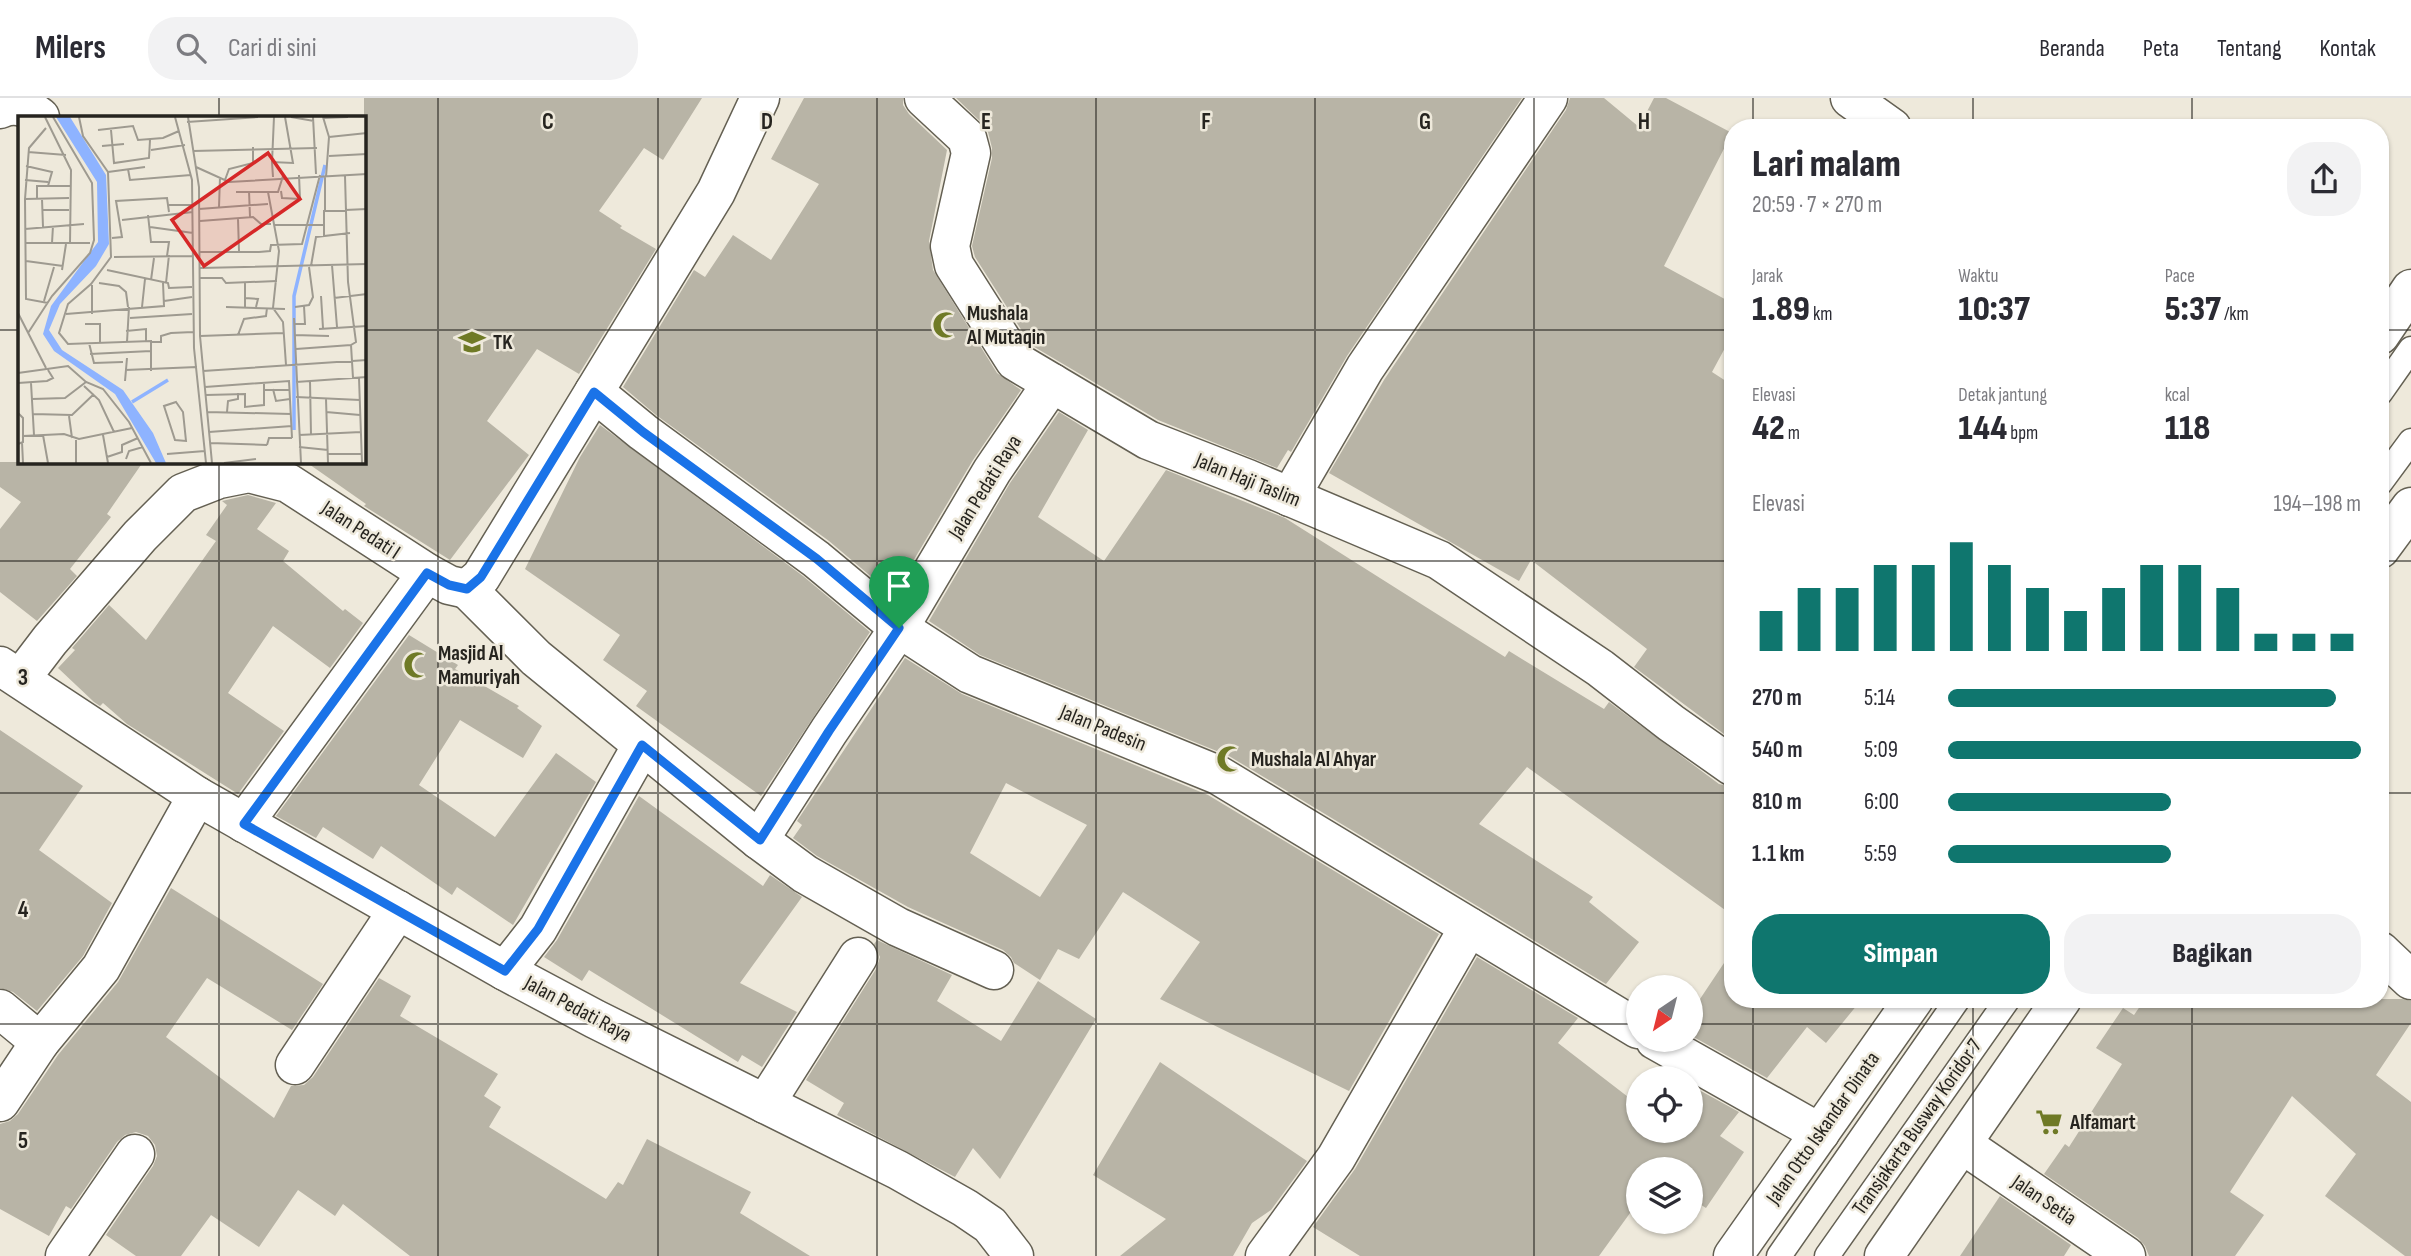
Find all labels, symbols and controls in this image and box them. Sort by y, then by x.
search box [148,17,638,80]
text: Milers [35,28,106,68]
icon: search [172,29,210,67]
text: Cari di sini [228,33,317,64]
text: Beranda [2039,34,2105,63]
text: Peta [2143,34,2179,63]
text: Tentang [2217,34,2282,63]
text: Kontak [2320,34,2376,63]
text: C [542,108,554,136]
text: D [761,108,773,136]
text: E [981,108,991,136]
text: F [1201,108,1211,136]
text: G [1419,108,1431,136]
text: H [1638,108,1650,136]
inset map [18,116,366,464]
text: Lari malam [1752,142,1901,187]
button: share [2287,142,2361,216]
text: 20:59 · 7 × 270 m [1752,191,1882,219]
text: Jarak [1752,265,1783,288]
text: Waktu [1958,265,1999,288]
text: Pace [2165,265,2195,288]
text: 1.89 [1752,288,1810,331]
text: 10:37 [1958,288,2030,331]
text: 5:37 [2165,288,2221,331]
place label: Mushala Al Mutaqin [966,301,1045,350]
text: km [1810,303,1832,326]
text: /km [2221,303,2249,326]
mosque icon: Mushala Al Mutaqin [931,310,961,340]
school or university icon: TK [457,327,487,357]
place label: TK [493,330,513,355]
text: Elevasi [1752,384,1796,407]
text: Detak jantung [1958,384,2047,407]
text: kcal [2165,384,2190,407]
text: 42 [1752,407,1785,450]
text: 144 [1958,407,2007,450]
text: 118 [2165,407,2210,450]
text: m [1785,422,1800,445]
text: bpm [2007,422,2038,445]
street label: Jalan Pedati Raya [943,430,1027,544]
street label: Jalan Haji Taslim [1191,447,1304,512]
text: Elevasi [1752,490,1805,518]
text: 194–198 m [2274,490,2361,518]
street label: Jalan Pedati I [316,495,405,565]
pin [869,556,929,628]
icon: arrive [880,567,918,605]
place label: Masjid Al Mamuriyah [438,641,520,690]
mosque icon: Masjid Al Mamuriyah [402,650,432,680]
text: 3 [18,664,28,692]
text: 270 m [1752,684,1802,712]
text: 5:14 [1864,684,1895,712]
street label: Jalan Padesin [1055,699,1150,757]
text: 540 m [1752,736,1803,764]
text: 5:09 [1864,736,1898,764]
mosque icon: Mushala Al Ahyar [1215,744,1245,774]
place label: Mushala Al Ahyar [1251,747,1377,772]
text: 810 m [1752,788,1802,816]
text: 6:00 [1864,788,1899,816]
text: 1.1 km [1752,840,1805,868]
text: 5:59 [1864,840,1897,868]
text: 4 [18,896,29,924]
button: Simpan [1752,914,2050,994]
button: Bagikan [2064,914,2361,994]
street label: Jalan Pedati Raya [519,970,636,1048]
north arrow [1626,975,1703,1052]
map controls [1626,975,1703,1234]
street label: Transjakarta Busway Koridor 7 [1847,1034,1987,1220]
street label: Jalan Otto Iskandar Dinata [1760,1047,1885,1210]
button: locate [1626,1066,1703,1143]
supermarket icon: Alfamart [2034,1107,2064,1137]
place label: Alfamart [2069,1110,2136,1135]
text: 5 [18,1127,28,1155]
button: layers [1626,1157,1703,1234]
street label: Jalan Setia [2006,1169,2081,1231]

